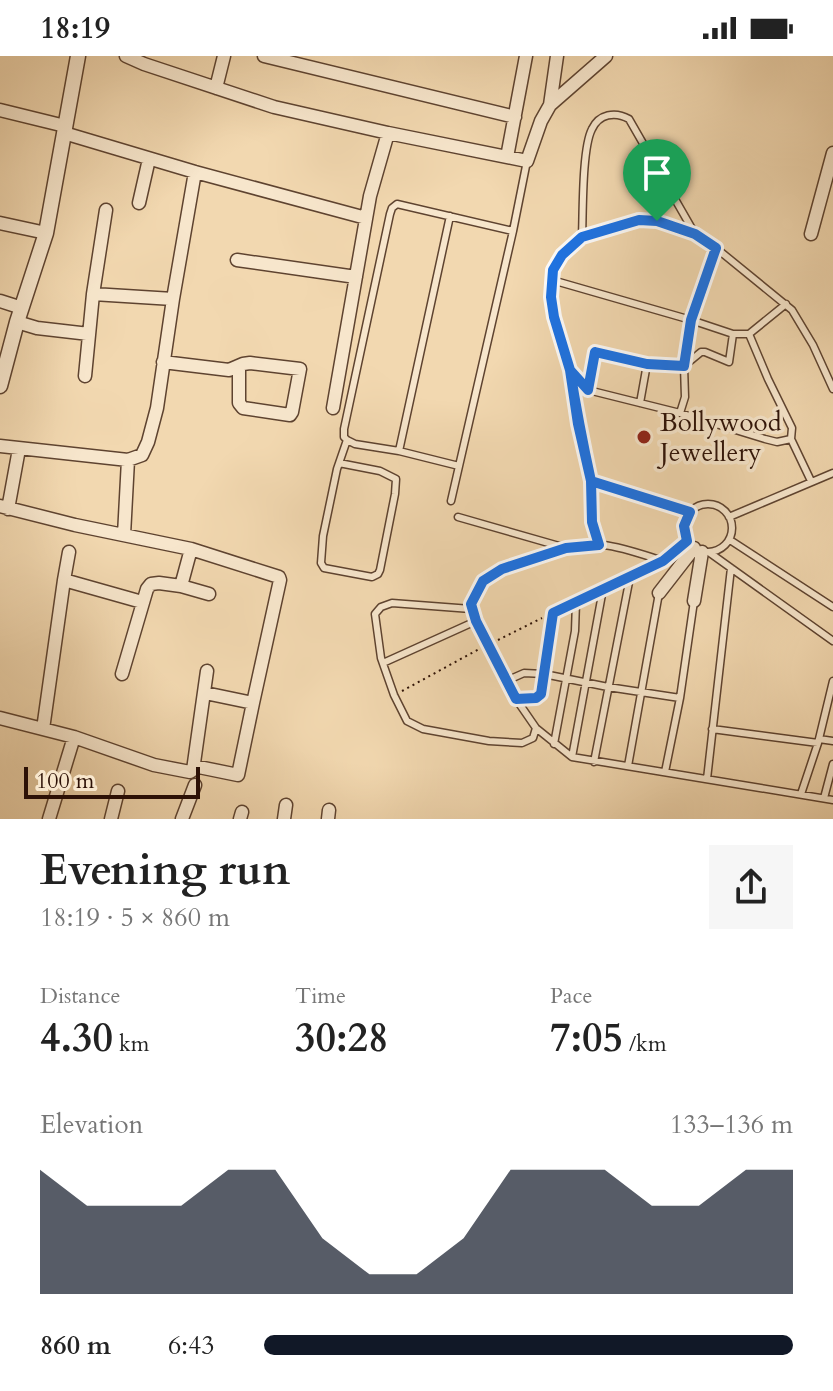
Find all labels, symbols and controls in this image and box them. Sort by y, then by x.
text: 18:19 [40,8,110,49]
pin [623,139,691,221]
icon: arrive [635,151,679,195]
place label: Bollywood Jewellery [656,405,782,470]
marker: Bollywood Jewellery [635,428,653,446]
scale bar [24,763,200,799]
text: 100 m [36,766,94,796]
text: Evening run [40,840,290,900]
button: share [709,845,793,929]
text: 18:19 · 5 × 860 m [40,900,230,935]
text: Distance [40,981,120,1011]
text: Time [295,981,346,1011]
text: Pace [550,981,593,1011]
text: 4.30 [40,1011,113,1066]
text: 30:28 [295,1011,389,1066]
text: 7:05 [550,1011,623,1066]
text: km [113,1029,149,1059]
text: /km [623,1029,667,1059]
text: Elevation [40,1107,143,1142]
text: 133–136 m [670,1107,793,1142]
text: 860 m [40,1328,111,1363]
text: 6:43 [168,1328,215,1363]

